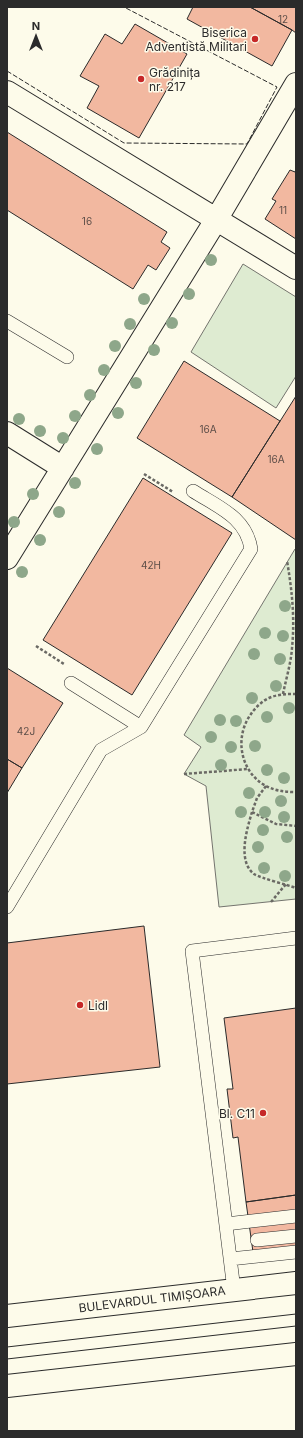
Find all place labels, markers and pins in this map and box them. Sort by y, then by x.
place label: Biserica Adventistă Militari [146,25,247,54]
marker: Biserica Adventistă Militari [250,34,260,44]
place label: Grădinița nr. 217 [149,65,200,94]
marker: Grădinița nr. 217 [136,74,146,84]
place label: Lidl [88,998,108,1013]
marker: Lidl [75,1000,85,1010]
place label: Bl. C11 [219,1106,255,1121]
marker: Bl. C11 [258,1108,268,1118]

